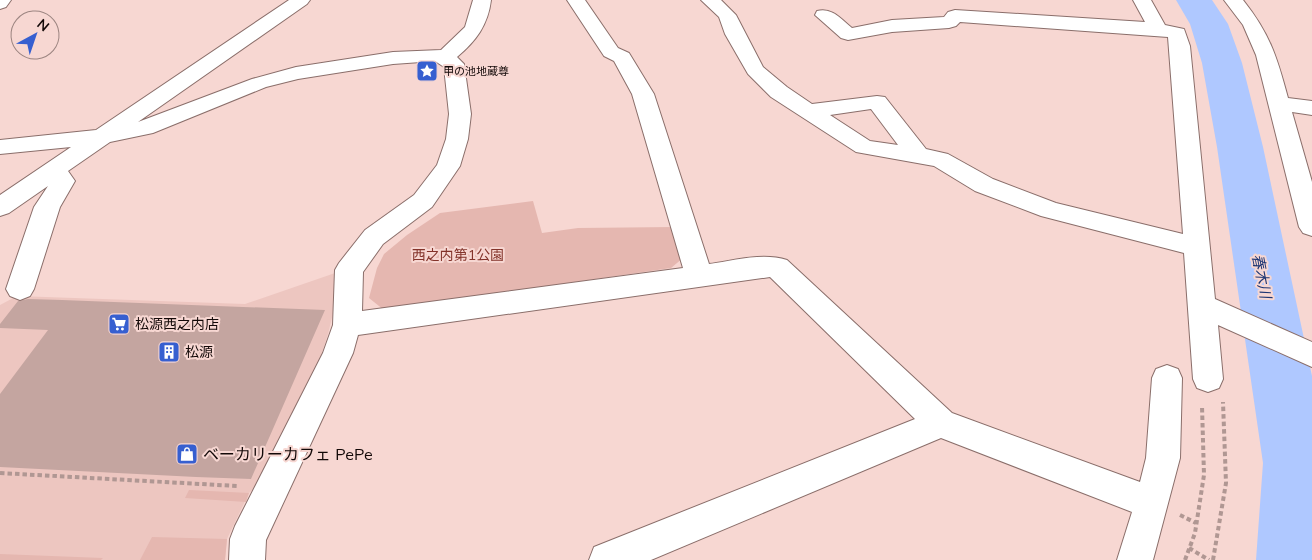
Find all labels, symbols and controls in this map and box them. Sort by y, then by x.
north arrow [10,10,60,60]
text: N [34,15,53,35]
place icon: 甲の池地蔵尊 [415,59,439,83]
place label: 甲の池地蔵尊 [443,64,509,78]
park label: 西之内第1公園 [412,246,504,264]
water label: 春木川 [1248,252,1276,302]
supermarket icon: 松源西之内店 [107,312,131,336]
place label: 松源西之内店 [135,315,219,333]
building icon: 松源 [157,340,181,364]
place label: 松源 [185,343,213,361]
shop icon: ベーカリーカフェ PePe [175,442,199,466]
place label: ベーカリーカフェ PePe [203,444,373,464]

